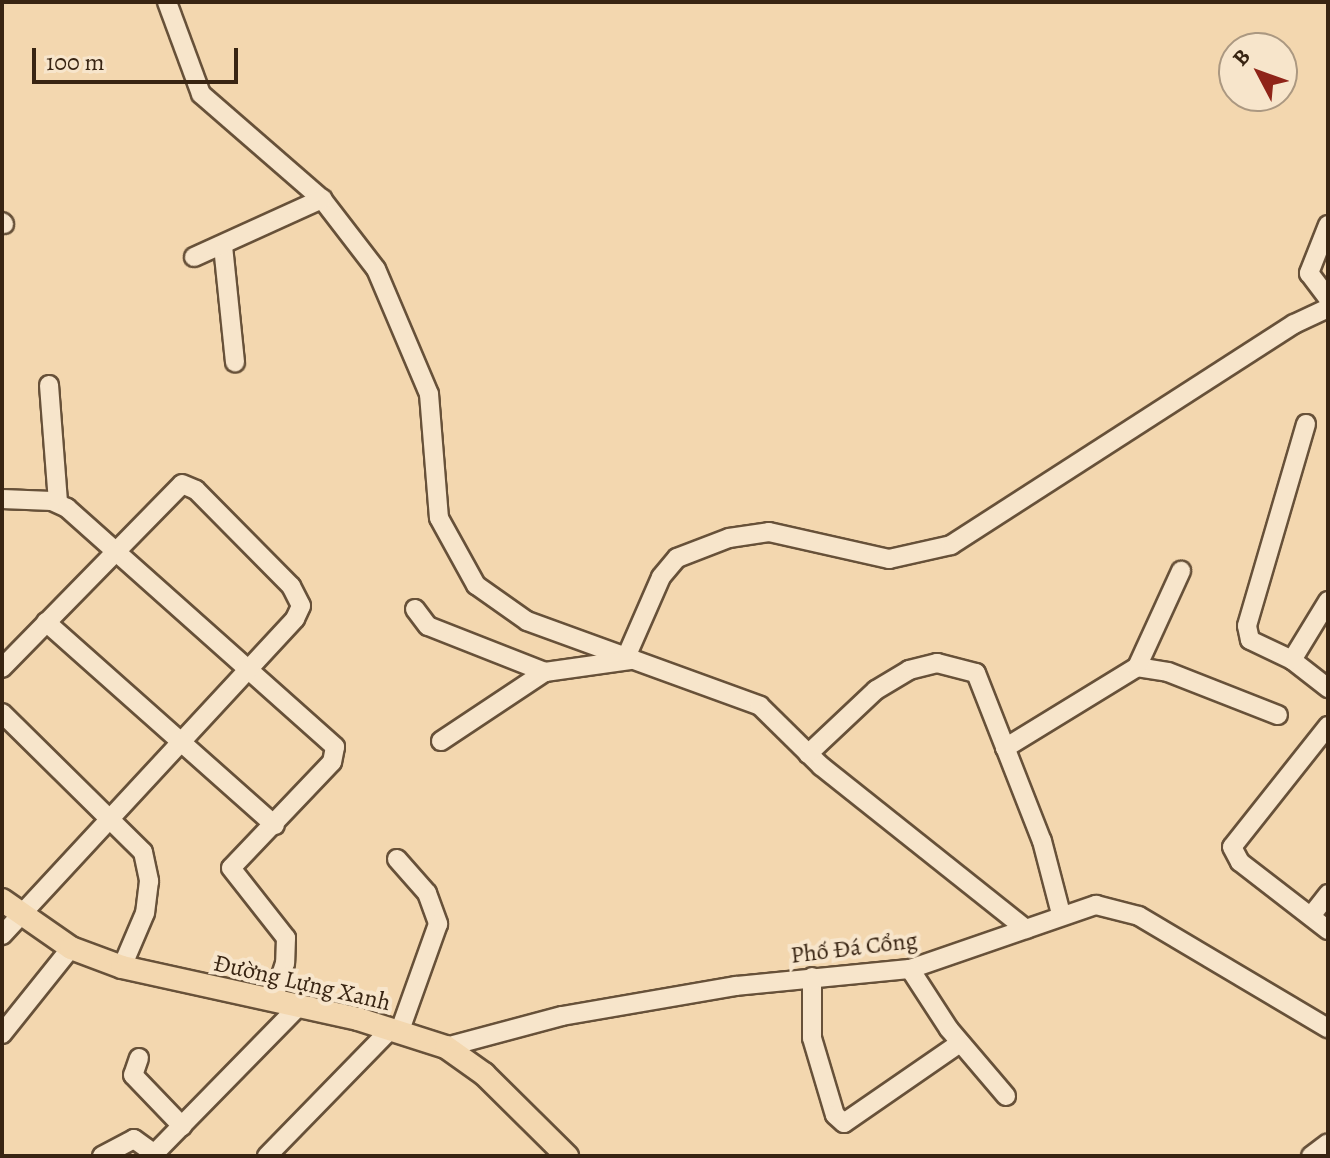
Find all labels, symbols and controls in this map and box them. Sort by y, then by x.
scale bar [36,32,242,82]
north arrow [1218,32,1298,112]
text: B [1226,43,1257,73]
text: 100 m [46,46,105,78]
street label: Phố Đá Cổng [789,926,919,970]
street label: Đường Lựng Xanh [211,949,393,1017]

